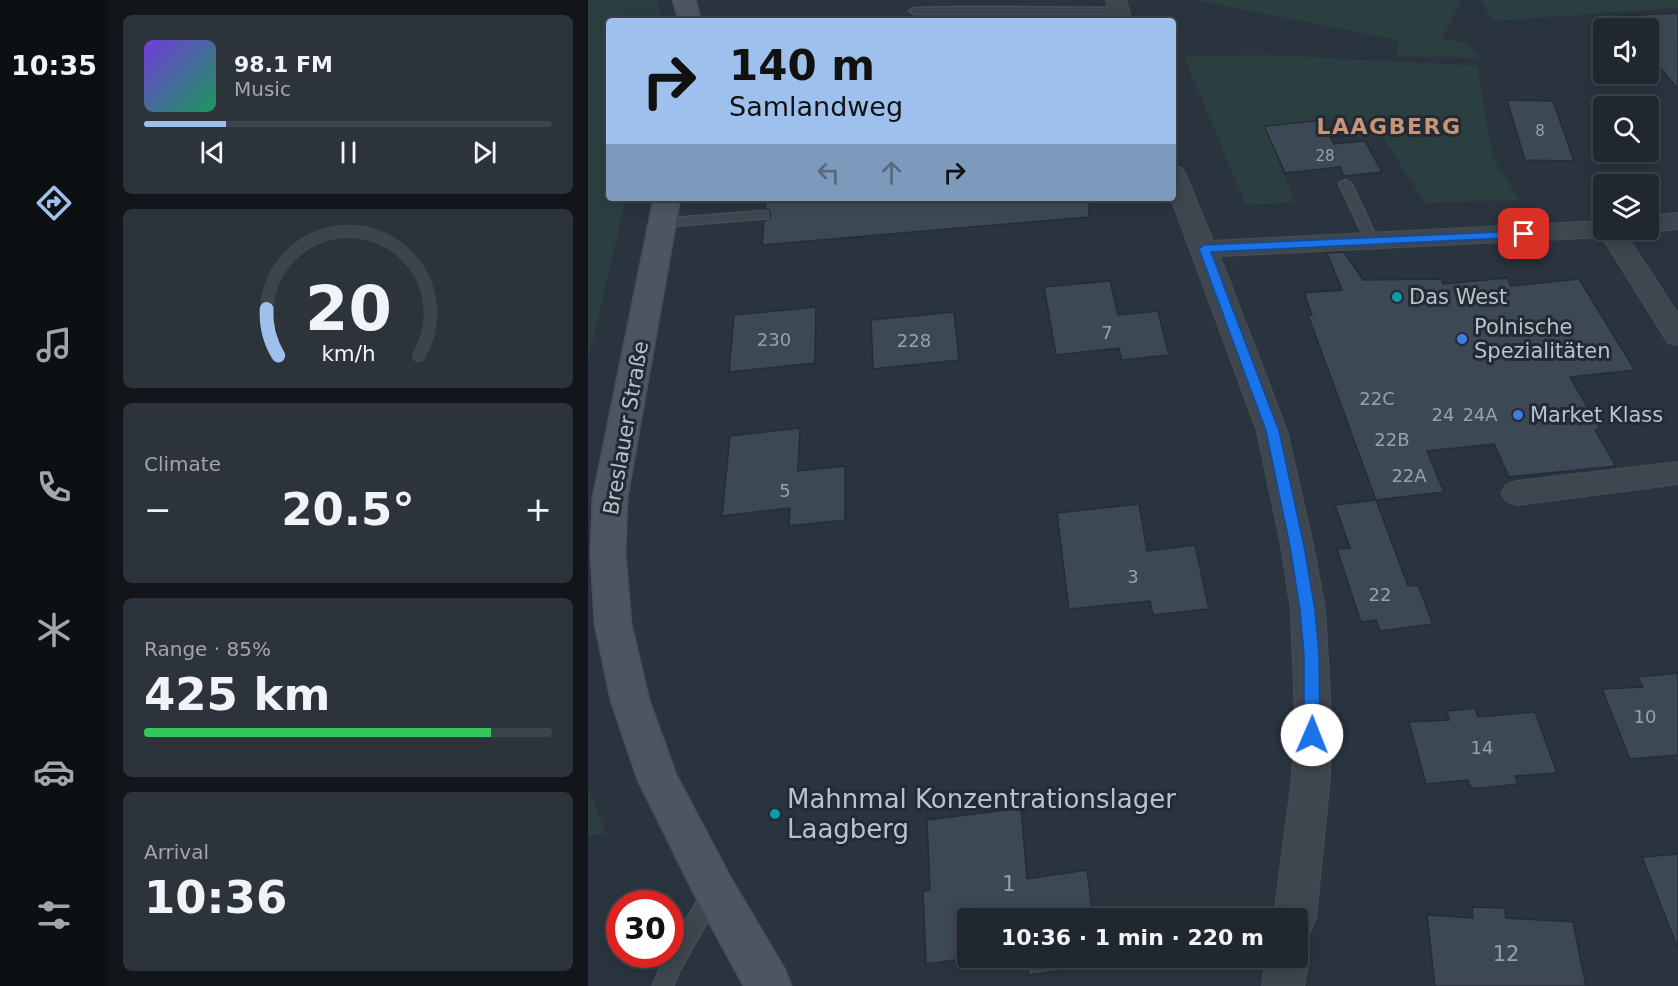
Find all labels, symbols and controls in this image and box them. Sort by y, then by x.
map controls [1593,18,1659,240]
button: sound [1593,18,1659,84]
text: 140 m [729,41,875,90]
icon: right [630,42,708,120]
text: 10:35 [11,50,97,81]
text: 98.1 FM [234,52,333,77]
text: Music [234,77,291,101]
text: Samlandweg [729,91,903,122]
button: search [1593,96,1659,162]
district label: LAAGBERG [1317,114,1461,139]
house number: 8 [1535,122,1545,140]
icon: previous [196,136,229,169]
icon: pause [332,136,365,169]
icon: next [468,136,501,169]
house number: 28 [1315,147,1335,165]
icon: left [812,156,845,189]
icon: ahead [875,156,908,189]
icon: right [938,156,971,189]
button: layers [1593,174,1659,240]
icon: directions [33,182,75,224]
pin [1498,208,1549,259]
icon: arrive [1507,217,1540,250]
text: 20 [305,272,391,345]
place label: Das West [1409,285,1507,309]
marker: Das West [1390,290,1404,304]
place label: Polnische Spezialitäten [1474,315,1611,363]
house number: 7 [1101,322,1113,343]
icon: music [33,324,75,366]
house number: 230 [757,329,791,350]
house number: 228 [897,330,931,351]
marker: Polnische Spezialitäten [1455,332,1469,346]
street label: Breslauer Straße [599,339,653,517]
text: km/h [321,341,375,366]
house number: 22C [1359,388,1395,409]
place label: Market Klass [1530,403,1663,427]
house number: 24 [1432,404,1454,425]
house number: 24A [1462,404,1498,425]
marker: Market Klass [1511,408,1525,422]
house number: 22B [1374,429,1410,450]
text: Climate [144,452,221,476]
house number: 22A [1391,465,1427,486]
icon: phone [33,466,75,508]
house number: 5 [779,480,791,501]
text: 20.5° [281,483,415,536]
text: − [144,490,172,529]
text: + [524,490,552,529]
house number: 3 [1127,566,1139,587]
house number: 22 [1369,584,1391,605]
icon: climate [33,609,75,651]
text: Range · 85% [144,637,271,661]
text: 425 km [144,668,330,721]
position arrow [1280,703,1344,767]
house number: 10 [1634,706,1656,727]
house number: 14 [1471,737,1493,758]
icon: car [33,751,75,793]
place label: Mahnmal Konzentrationslager Laagberg [787,784,1176,844]
marker: Mahnmal Konzentrationslager Laagberg [768,807,782,821]
text: Arrival [144,840,209,864]
text: 10:36 [144,871,287,924]
house number: 1 [1002,872,1016,896]
speed limit sign: 30 [606,890,684,968]
icon: filters [33,894,75,936]
text: 10:36 · 1 min · 220 m [1001,925,1264,950]
house number: 12 [1493,942,1519,966]

